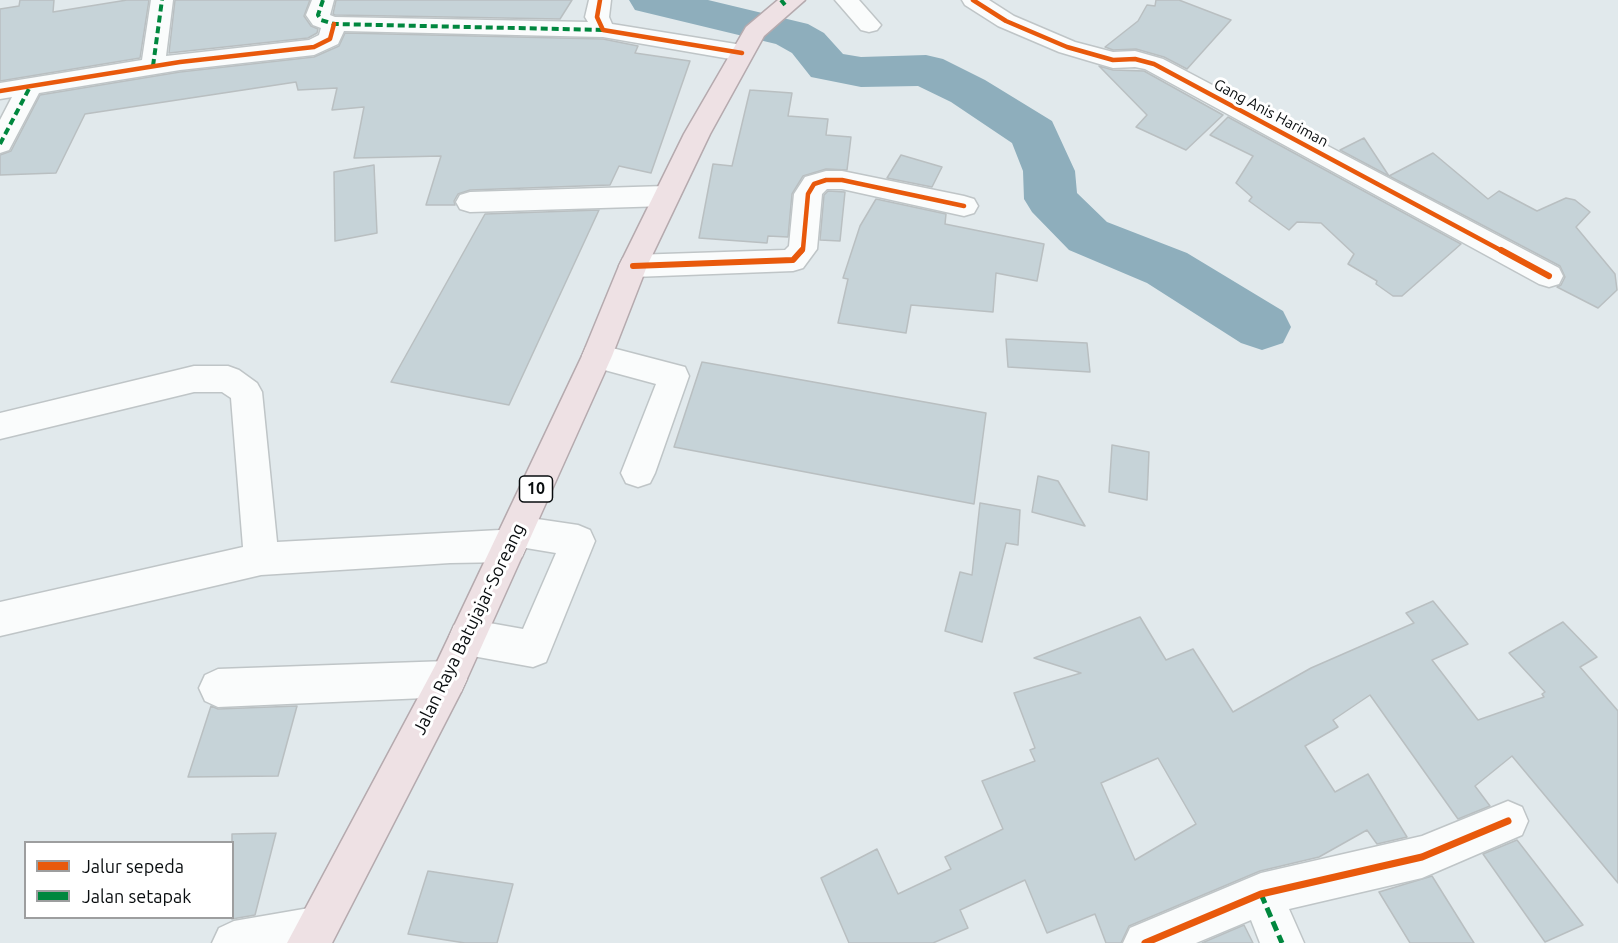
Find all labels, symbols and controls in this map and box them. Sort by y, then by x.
street label: Gang Anis Hariman [1211,75,1331,151]
road number: 10 [520,476,552,502]
street label: Jalan Raya Batujajar-Soreang [408,520,530,738]
legend [24,841,234,919]
text: Jalur sepeda [82,856,184,876]
text: Jalan setapak [82,886,191,906]

